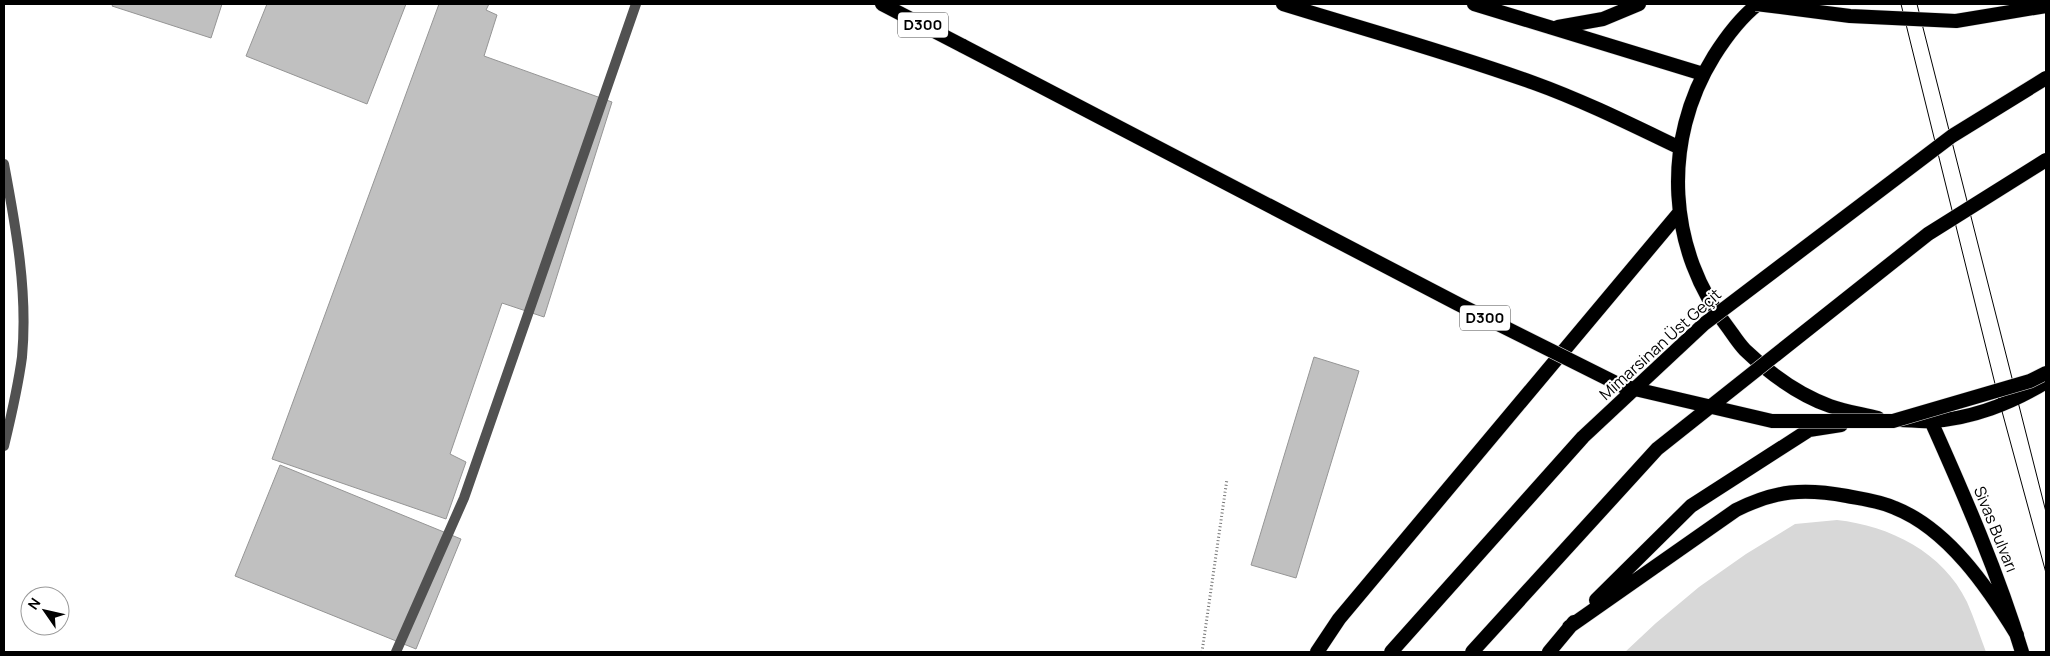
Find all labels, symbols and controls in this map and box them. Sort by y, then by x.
road number: D300 [898,12,948,38]
street label: Mimarsinan Üst Geçit [1594,283,1726,405]
road number: D300 [1460,306,1510,330]
street label: Sivas Bulvarı [1969,483,2023,575]
north arrow [20,586,70,636]
text: N [23,594,44,613]

